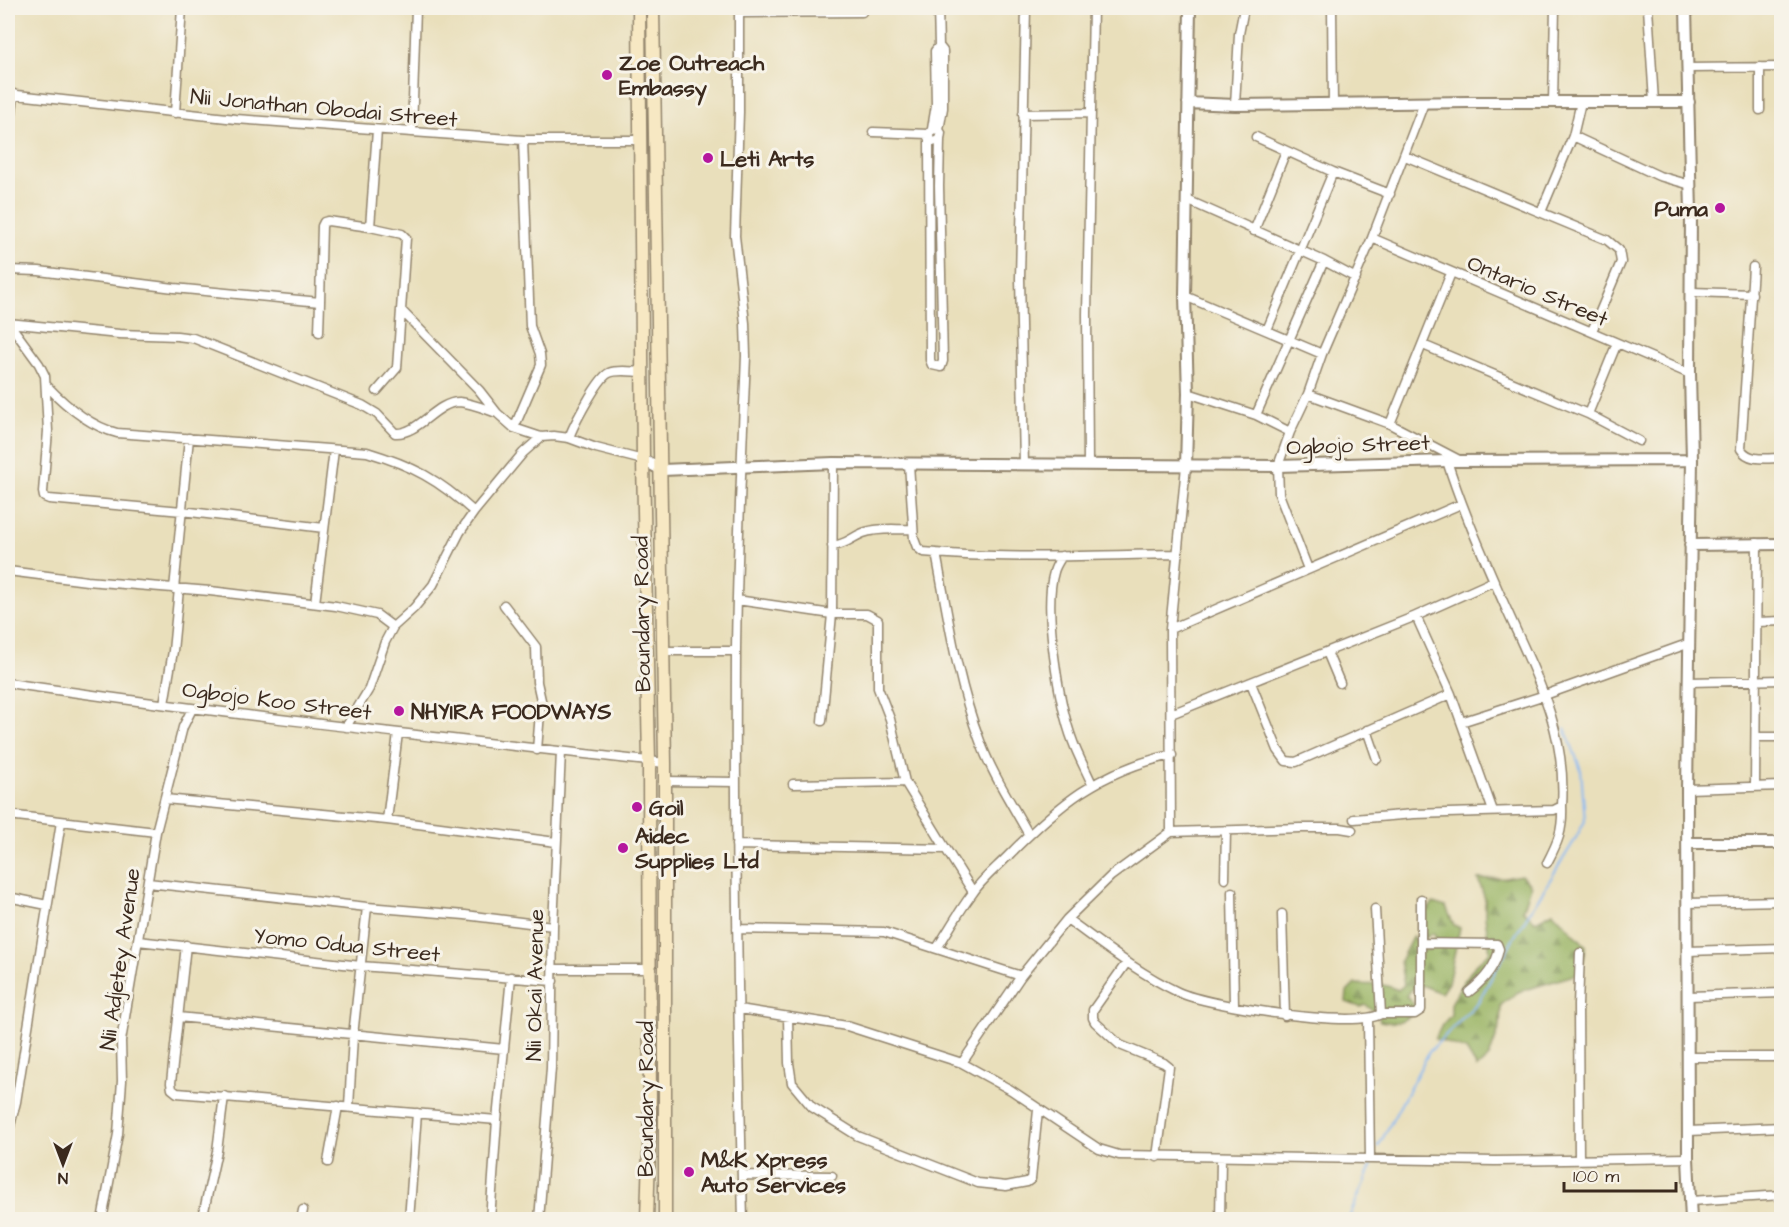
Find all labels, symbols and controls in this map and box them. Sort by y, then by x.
place label: Zoe Outreach Embassy [619,48,765,106]
marker: Zoe Outreach Embassy [600,68,614,82]
street label: Nii Jonathan Obodai Street [189,81,459,136]
place label: Leti Arts [720,144,814,175]
marker: Leti Arts [701,151,715,165]
place label: Puma [1654,194,1709,225]
marker: Puma [1713,201,1727,215]
street label: Ontario Street [1462,248,1613,335]
street label: Ogbojo Street [1286,427,1431,464]
street label: Boundary Road [626,536,660,692]
street label: Ogbojo Koo Street [180,674,373,729]
place label: NHYIRA FOODWAYS [411,697,611,728]
marker: NHYIRA FOODWAYS [392,704,406,718]
place label: Goil [649,793,684,824]
marker: Goil [630,800,644,814]
place label: Aidec Supplies Ltd [634,821,759,877]
marker: Aidec Supplies Ltd [616,841,630,855]
street label: Nii Adjetey Avenue [92,866,150,1052]
street label: Nii Okai Avenue [519,909,552,1061]
street label: Yomo Odua Street [252,920,442,971]
street label: Boundary Road [631,1021,663,1177]
north arrow [33,1134,93,1194]
place label: M&K Xpress Auto Services [701,1145,846,1201]
scale bar [1564,1155,1676,1193]
text: 100 m [1573,1164,1619,1189]
marker: M&K Xpress Auto Services [682,1165,696,1179]
text: N [58,1167,68,1189]

